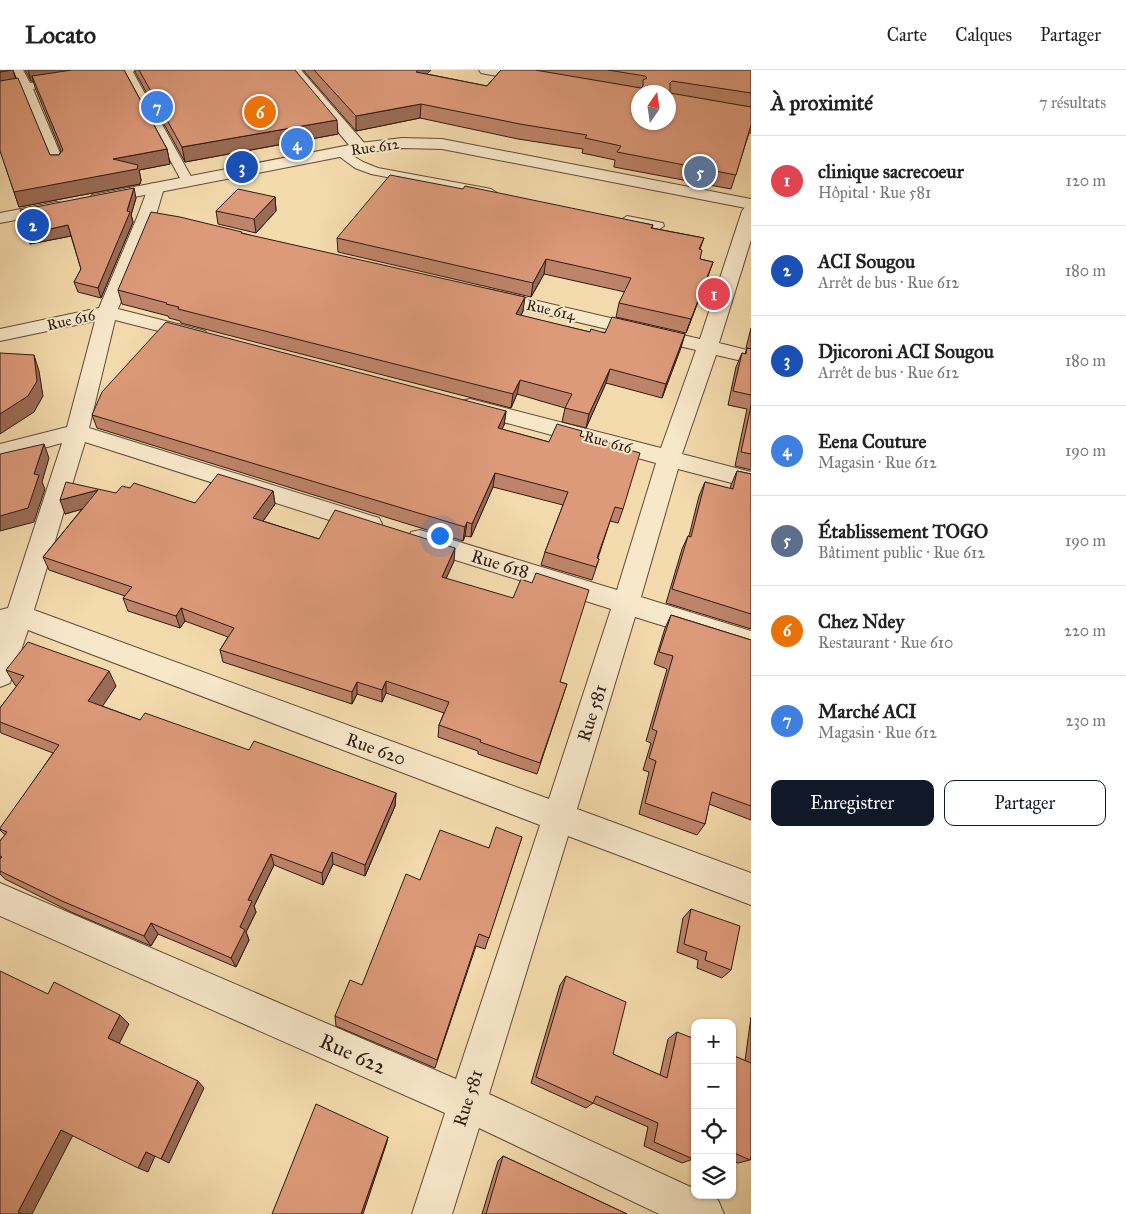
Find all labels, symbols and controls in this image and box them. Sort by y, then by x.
text: Locato [25,20,96,50]
text: Carte [887,24,927,46]
text: Calques [955,24,1012,46]
text: Partager [1040,24,1101,46]
north arrow [631,85,676,130]
pin: 7 [141,88,173,126]
text: À proximité [771,90,873,116]
pin: 6 [244,93,276,131]
text: 7 résultats [1039,93,1106,112]
pin: 4 [281,125,313,163]
street label: Rue 612 [350,135,401,159]
pin: 3 [226,148,258,186]
pin: 5 [684,153,716,191]
text: clinique sacrecoeur [818,160,964,183]
text: 1 [784,171,790,190]
text: 120 m [1066,171,1106,190]
text: Hôpital · Rue 581 [818,183,931,202]
pin: 2 [17,206,49,244]
text: ACI Sougou [818,250,915,273]
text: 2 [783,261,791,280]
text: 180 m [1065,261,1106,280]
text: Arrêt de bus · Rue 612 [818,273,959,292]
pin: 1 [698,275,730,313]
street label: Rue 614 [525,296,578,325]
street label: Rue 616 [45,305,98,334]
text: Djicoroni ACI Sougou [818,340,994,363]
text: 3 [784,351,790,370]
text: 180 m [1065,351,1106,370]
text: Arrêt de bus · Rue 612 [818,363,959,382]
street label: Rue 616 [582,427,635,457]
text: Eena Couture [818,430,926,453]
text: 4 [783,441,791,460]
text: 190 m [1065,441,1106,460]
text: Magasin · Rue 612 [818,453,937,472]
text: Établissement TOGO [818,520,988,543]
your location [427,523,453,549]
text: 5 [783,531,791,550]
text: 190 m [1065,531,1106,550]
text: Bâtiment public · Rue 612 [818,543,985,562]
street label: Rue 618 [468,545,532,583]
text: Chez Ndey [818,610,904,633]
text: 6 [783,621,791,640]
text: 220 m [1064,621,1106,640]
text: Restaurant · Rue 610 [818,633,953,652]
street label: Rue 581 [572,682,612,744]
text: Marché ACI [818,700,917,723]
text: 7 [783,711,791,730]
text: 230 m [1066,711,1106,730]
text: Magasin · Rue 612 [818,723,937,742]
street label: Rue 620 [343,728,409,770]
button: Enregistrer [771,780,934,826]
button: Partager [944,780,1106,826]
map controls [691,1019,736,1199]
button: + [691,1019,736,1064]
street label: Rue 622 [316,1028,391,1080]
button: − [691,1064,736,1109]
street label: Rue 581 [448,1067,488,1129]
button: locate [691,1109,736,1154]
button: layers [691,1154,736,1199]

